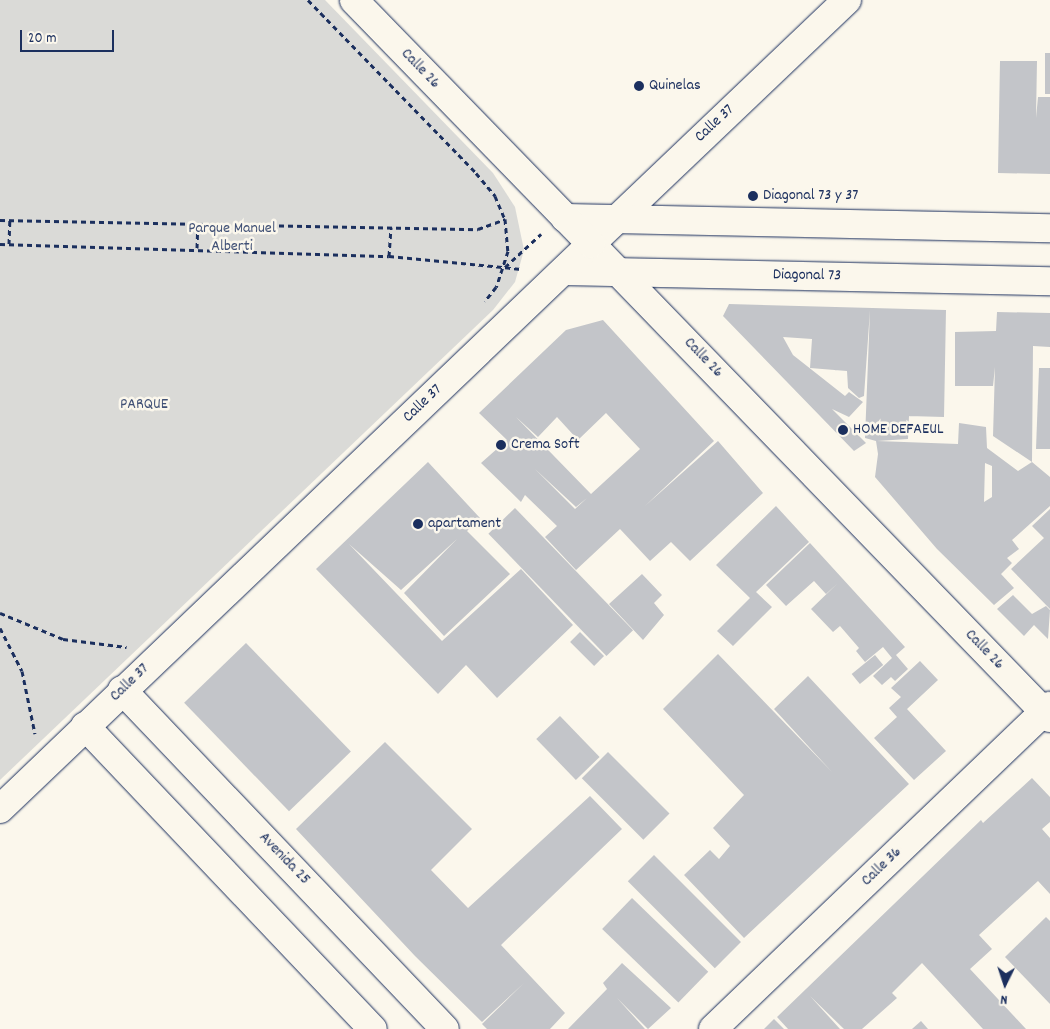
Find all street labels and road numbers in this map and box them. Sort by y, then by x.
street label: Calle 26 [396,45,444,93]
street label: Calle 37 [691,101,739,147]
street label: Diagonal 73 [773,266,841,286]
street label: Calle 26 [679,334,727,382]
street label: Calle 37 [399,381,447,427]
street label: Calle 26 [960,626,1008,674]
street label: Calle 37 [106,660,154,706]
street label: Avenida 25 [254,829,314,889]
street label: Calle 36 [858,843,906,891]

